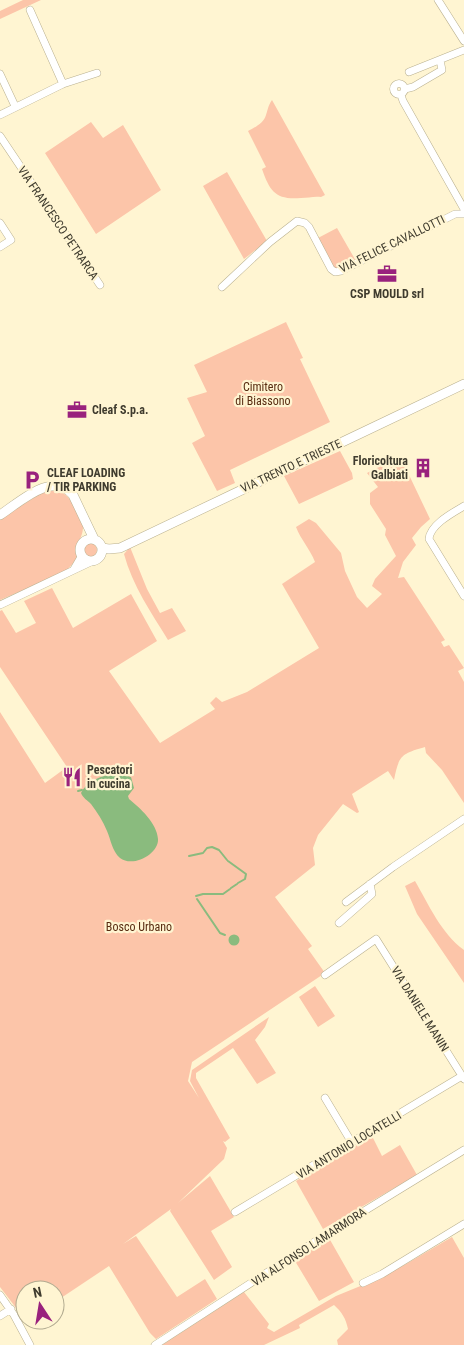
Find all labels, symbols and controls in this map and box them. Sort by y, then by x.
street label: VIA FRANCESCO PETRARCA [15,163,101,283]
street label: VIA FELICE CAVALLOTTI [337,212,447,276]
office icon: CSP MOULD srl [376,263,398,285]
place label: CSP MOULD srl [350,287,424,301]
park label: Cimitero di Biassono [235,380,291,408]
office icon: Cleaf S.p.a. [66,399,88,421]
place label: Cleaf S.p.a. [92,403,148,417]
street label: VIA TRENTO E TRIESTE [238,436,344,496]
place label: Floricoltura Galbiati [353,454,408,482]
building icon: Floricoltura Galbiati [412,457,434,479]
place label: CLEAF LOADING / TIR PARKING [47,466,125,494]
parking icon: CLEAF LOADING / TIR PARKING [21,469,43,491]
place label: Pescatori in cucina [87,763,133,791]
restaurant icon: Pescatori in cucina [61,766,83,788]
park label: Bosco Urbano [106,920,172,934]
street label: VIA DANIELE MANIN [388,964,452,1054]
street label: VIA ANTONIO LOCATELLI [294,1108,404,1182]
street label: VIA ALFONSO LAMARMORA [249,1205,369,1289]
north arrow [15,1280,65,1330]
text: N [31,1284,43,1301]

